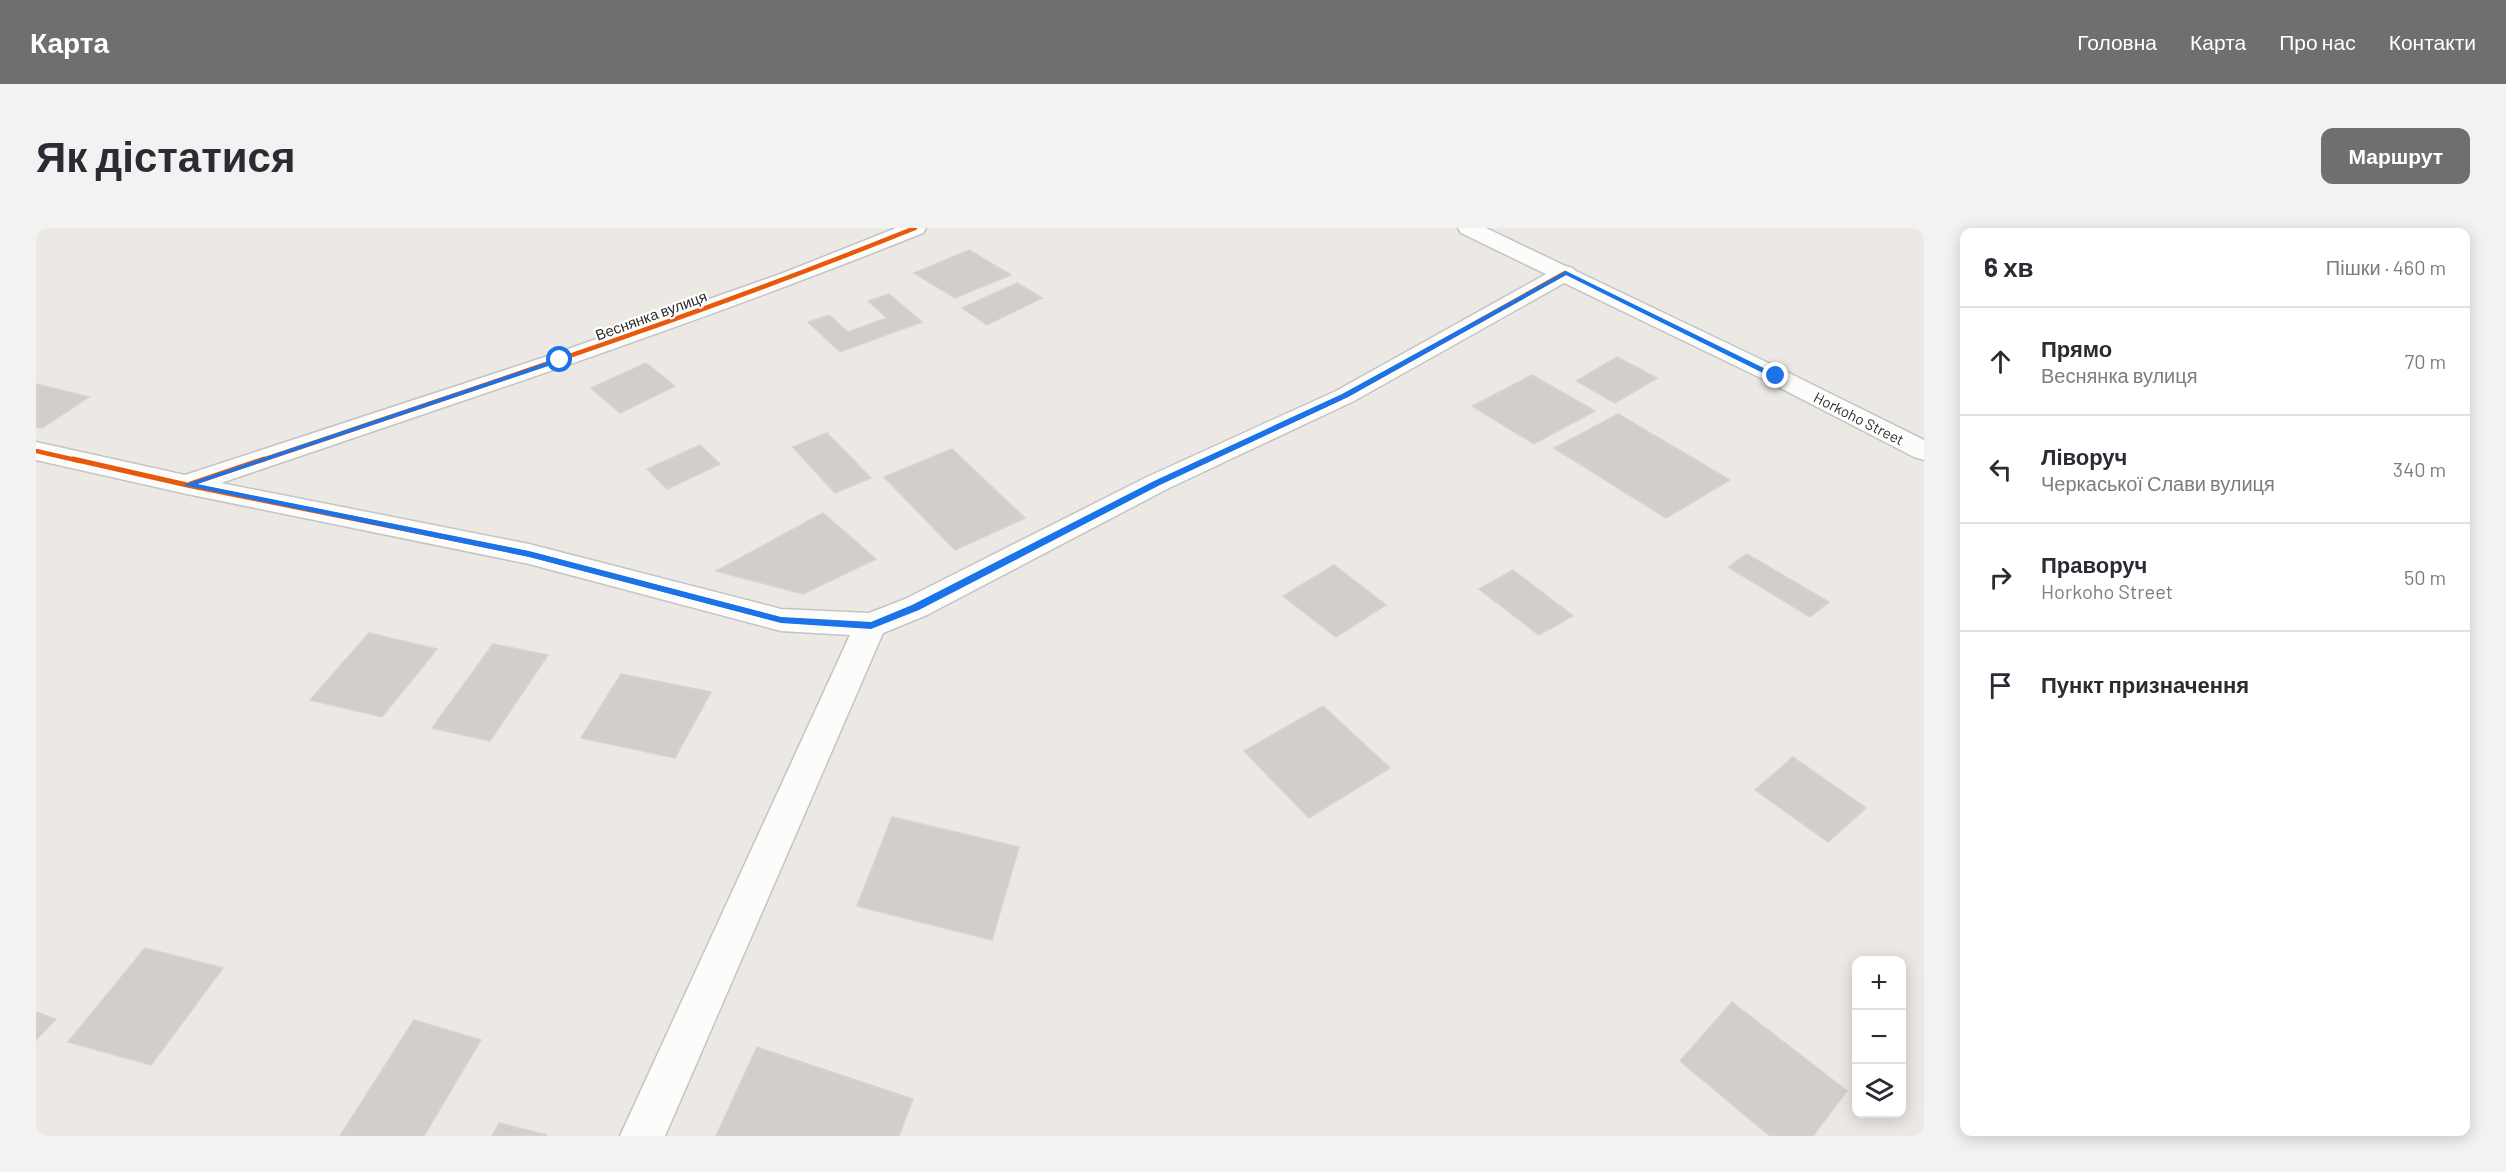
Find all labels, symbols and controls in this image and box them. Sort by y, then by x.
text: Карта [30,25,109,59]
text: Головна [2077,29,2157,54]
text: Карта [2190,29,2246,54]
text: Про нас [2279,29,2356,54]
text: Контакти [2389,29,2476,54]
button: Маршрут [2321,128,2470,184]
text: Як дістатися [36,130,295,180]
text: 6 хв [1984,251,2034,282]
text: Пішки · 460 m [2326,255,2446,279]
street label: Веснянка вулиця [593,286,709,344]
text: Прямо [2041,335,2112,361]
icon: ahead [1984,345,2017,378]
route start [546,346,572,372]
text: 70 m [2405,349,2446,373]
route end [1762,362,1788,388]
text: Веснянка вулиця [2041,363,2198,387]
street label: Horkoho Street [1811,388,1907,448]
text: Ліворуч [2041,443,2127,469]
icon: left [1984,453,2017,486]
text: 340 m [2393,457,2446,481]
text: Черкаської Слави вулиця [2041,471,2275,495]
text: Праворуч [2041,551,2147,577]
icon: right [1984,561,2017,594]
text: 50 m [2404,565,2446,589]
text: Horkoho Street [2041,579,2173,603]
icon: arrive [1984,669,2017,702]
text: Пункт призначення [2041,671,2249,697]
map controls [1852,956,1906,1118]
button: + [1852,956,1906,1010]
button: − [1852,1010,1906,1064]
button: layers [1852,1064,1906,1118]

